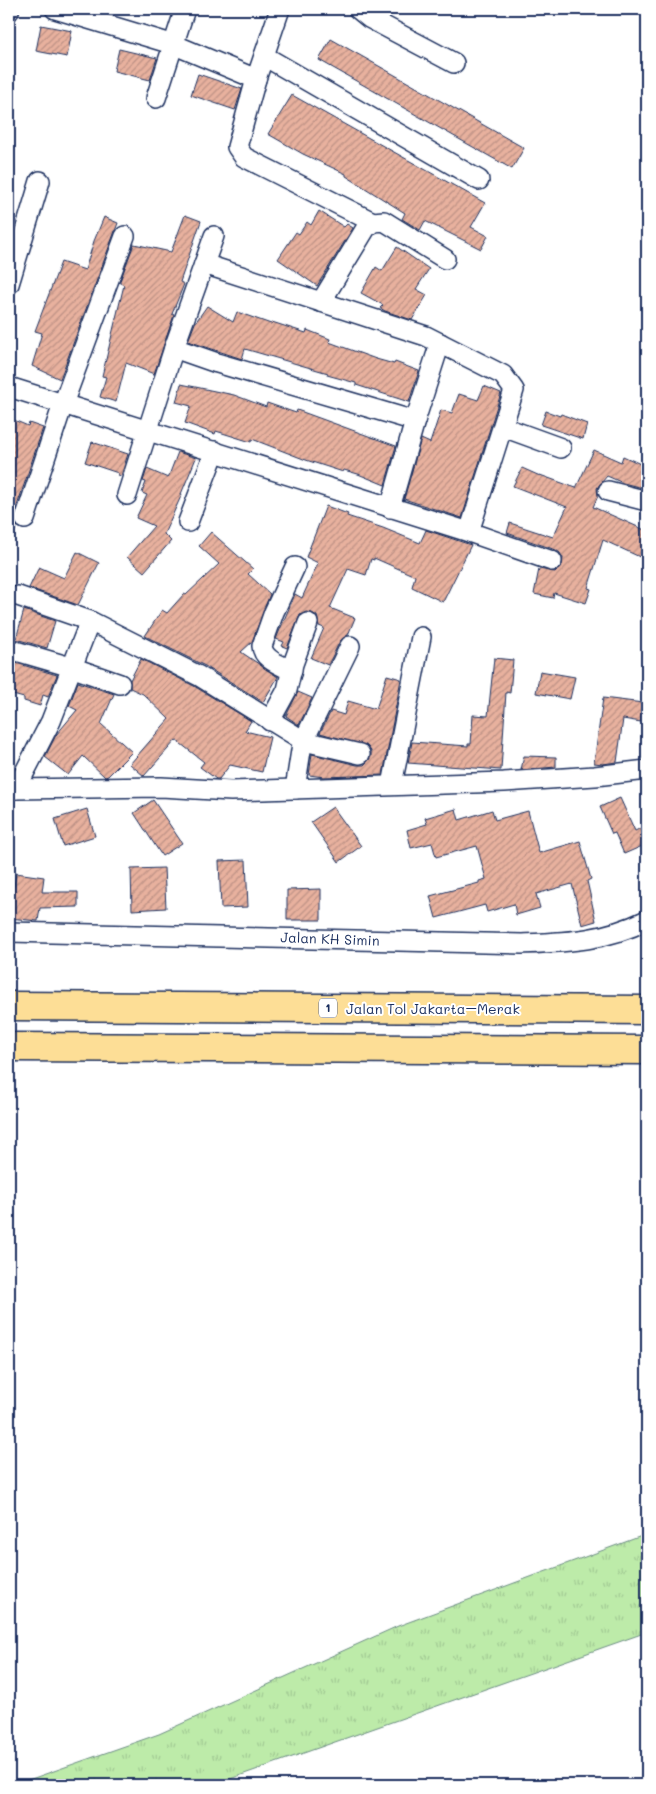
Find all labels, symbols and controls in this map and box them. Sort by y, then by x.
street label: Jalan KH Simin [280,927,380,950]
road number: 1 [319,998,337,1018]
street label: Jalan Tol Jakarta–Merak [346,999,520,1018]

